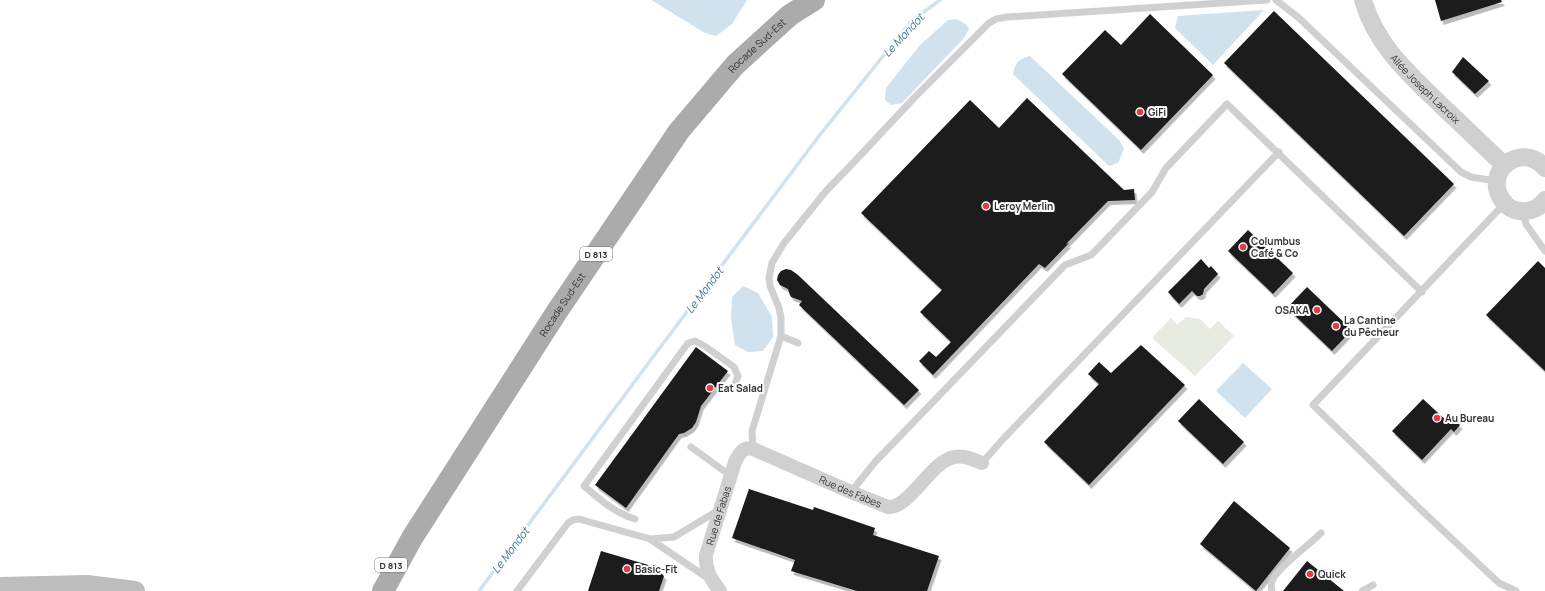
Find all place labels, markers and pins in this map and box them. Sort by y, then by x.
place label: GiFi [1148,105,1166,119]
marker: GiFi [1135,107,1145,117]
place label: Leroy Merlin [994,199,1053,213]
marker: Leroy Merlin [981,201,991,211]
place label: Columbus Café & Co [1251,234,1301,260]
marker: Columbus Café & Co [1238,242,1248,252]
place label: OSAKA [1275,303,1309,317]
marker: OSAKA [1312,305,1322,315]
place label: La Cantine du Pêcheur [1344,313,1399,339]
marker: La Cantine du Pêcheur [1331,321,1341,331]
place label: Eat Salad [718,381,763,395]
marker: Eat Salad [705,383,715,393]
place label: Au Bureau [1445,411,1494,425]
marker: Au Bureau [1432,413,1442,423]
place label: Basic-Fit [635,562,678,576]
marker: Basic-Fit [622,564,632,574]
place label: Quick [1318,567,1346,581]
marker: Quick [1305,569,1315,579]

